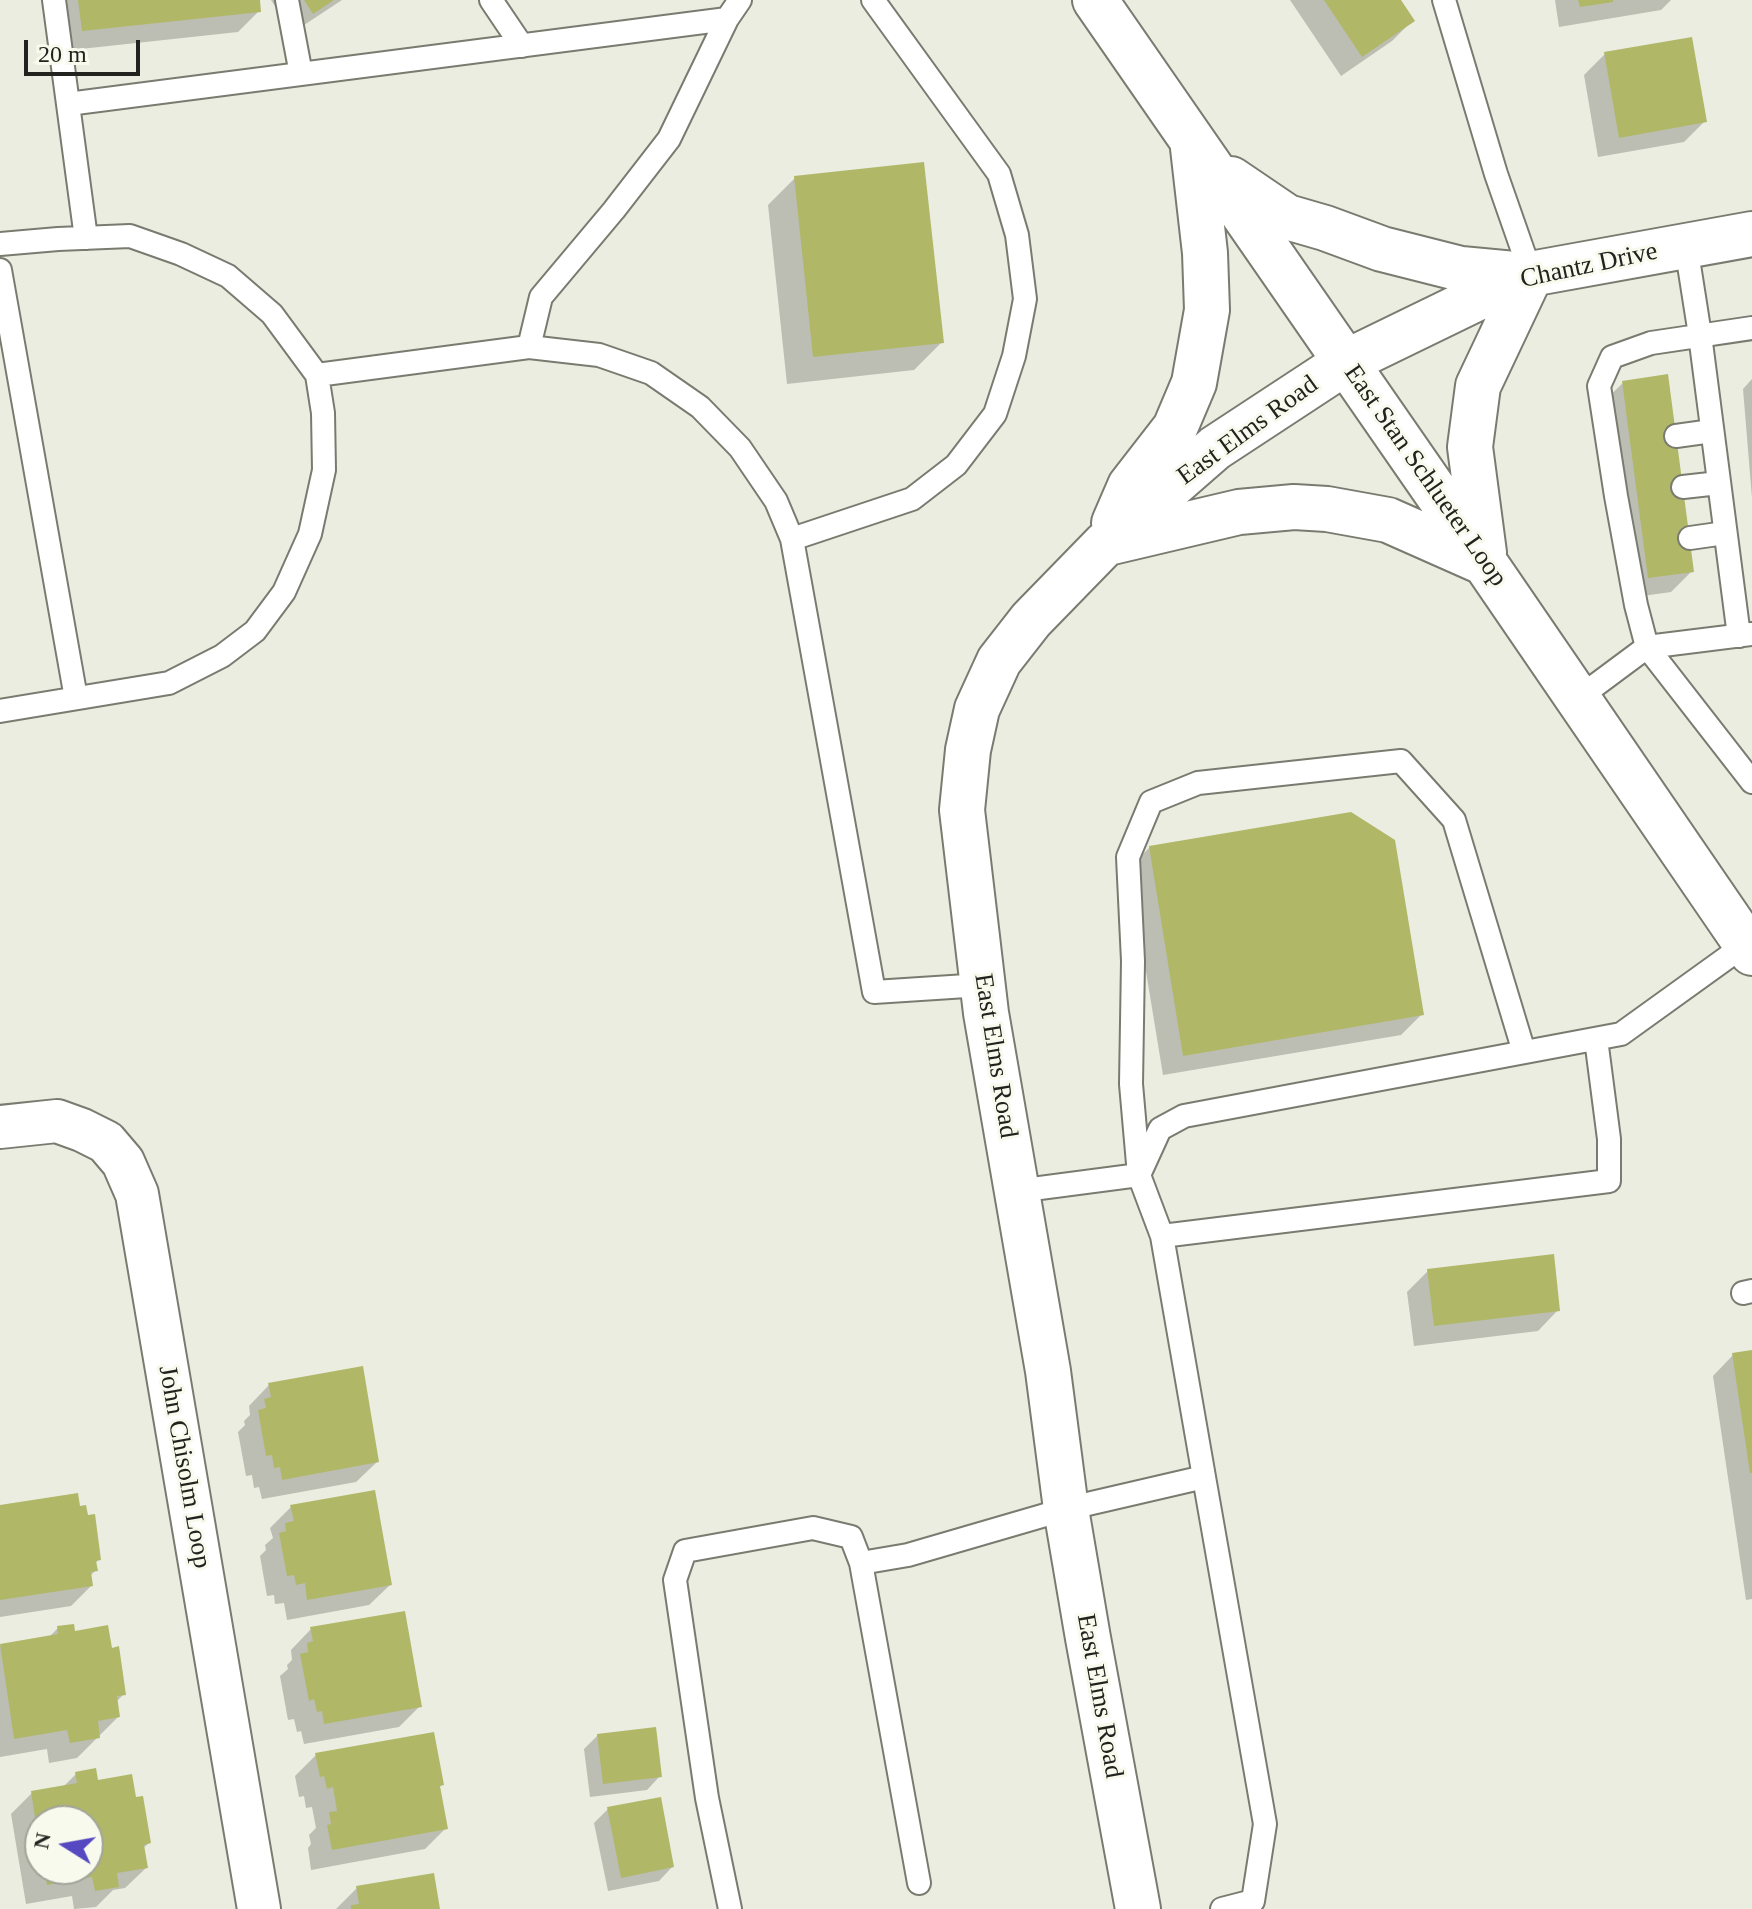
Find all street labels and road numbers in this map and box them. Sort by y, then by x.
street label: Chantz Drive [1518,236,1660,296]
street label: East Stan Schlueter Loop [1337,359,1513,593]
street label: East Elms Road [1172,370,1324,492]
street label: East Elms Road [967,972,1023,1140]
street label: John Chisolm Loop [151,1363,217,1571]
street label: East Elms Road [1069,1612,1129,1780]

